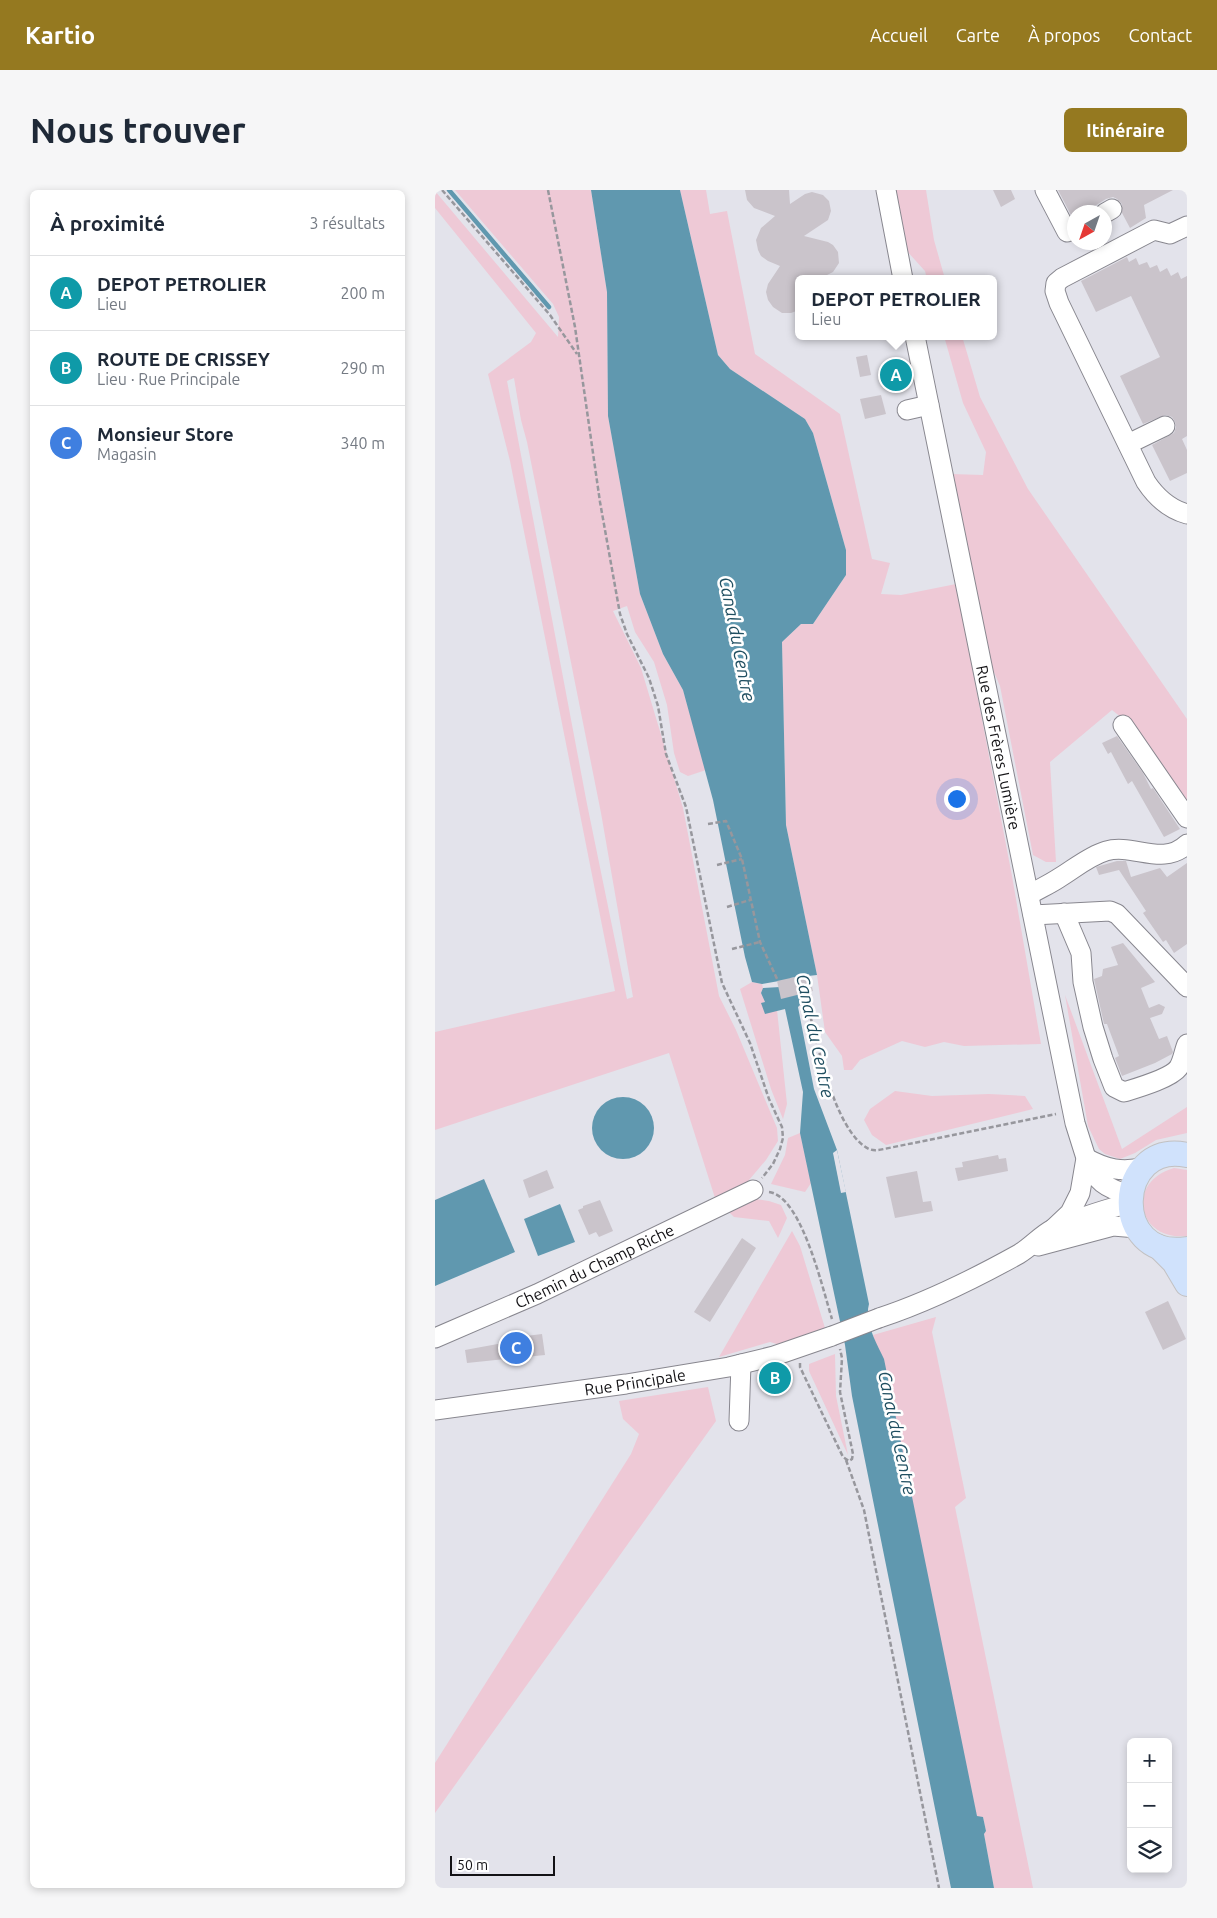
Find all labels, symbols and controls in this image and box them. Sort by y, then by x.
text: Kartio [25,22,95,49]
text: Accueil [870,25,928,45]
text: Carte [956,25,1000,45]
text: À propos [1028,25,1100,45]
text: Contact [1128,25,1192,45]
button: Itinéraire [1064,108,1187,152]
text: Nous trouver [30,110,246,150]
north arrow [1067,205,1112,250]
text: À proximité [50,211,165,235]
text: 3 résultats [309,214,385,232]
text: DEPOT PETROLIER [97,273,266,295]
popup [795,275,997,340]
text: A [60,284,72,302]
text: 200 m [340,284,385,302]
text: DEPOT PETROLIER [811,288,981,310]
text: Lieu [97,295,127,313]
text: Lieu [811,310,841,328]
text: ROUTE DE CRISSEY [97,348,270,370]
pin: A [880,356,912,394]
text: B [61,359,71,377]
text: 290 m [340,359,385,377]
text: Lieu · Rue Principale [97,370,240,388]
text: Monsieur Store [97,423,234,445]
text: C [61,434,71,452]
text: 340 m [340,434,385,452]
text: Magasin [97,445,157,463]
water label: Canal du Centre [716,575,760,703]
street label: Rue des Frères Lumière [973,664,1024,832]
your location [944,786,970,812]
water label: Canal du Centre [793,972,839,1100]
street label: Chemin du Champ Riche [512,1220,677,1311]
pin: C [500,1329,532,1367]
pin: B [759,1359,791,1397]
street label: Rue Principale [583,1365,687,1399]
water label: Canal du Centre [875,1369,921,1497]
map controls [1127,1738,1172,1873]
button: + [1127,1738,1172,1783]
button: − [1127,1783,1172,1828]
button: layers [1127,1828,1172,1873]
scale bar [450,1853,555,1876]
text: 50 m [457,1857,488,1873]

